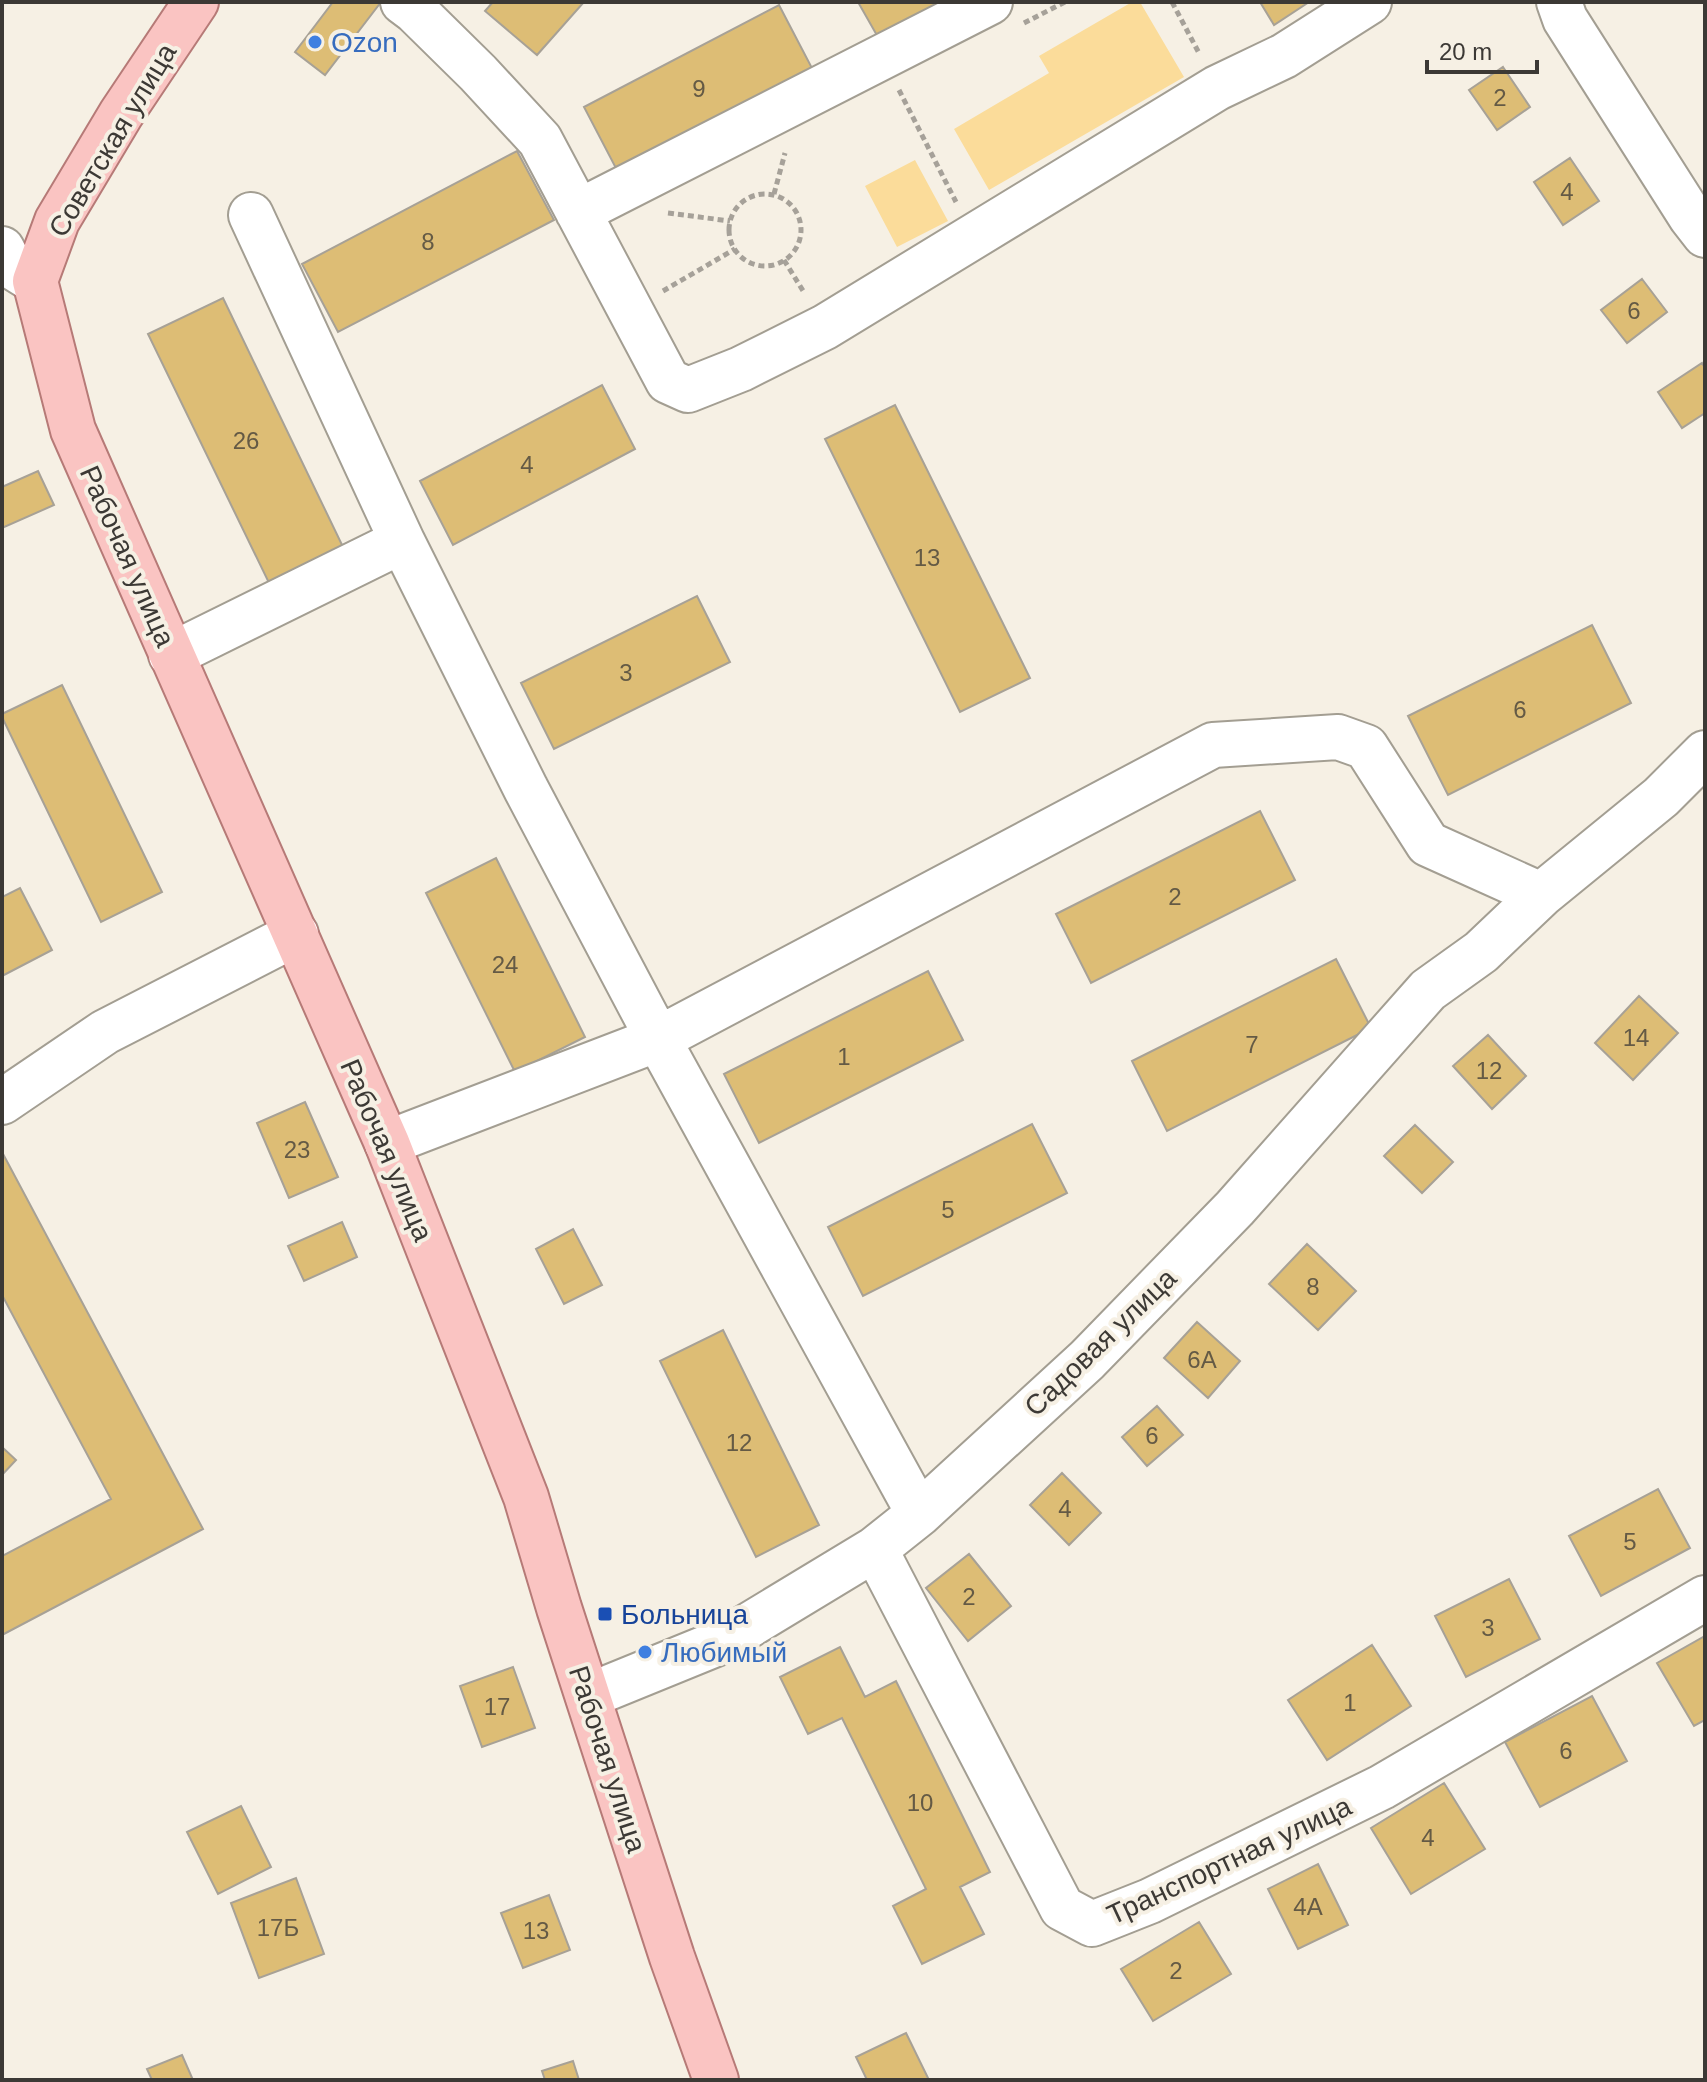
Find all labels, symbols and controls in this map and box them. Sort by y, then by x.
scale bar [1427,24,1537,74]
place label: Ozon [331,27,398,58]
marker: Ozon [306,33,324,51]
street label: Советская улица [43,38,183,242]
text: 20 m [1439,38,1492,65]
house number: 9 [692,75,706,102]
house number: 2 [1493,84,1507,111]
house number: 4 [1560,178,1574,205]
house number: 8 [421,228,435,255]
house number: 6 [1627,297,1641,324]
house number: 26 [233,427,259,454]
house number: 4 [520,451,534,478]
street label: Рабочая улица [74,461,181,652]
house number: 13 [914,544,940,571]
house number: 3 [619,659,633,686]
house number: 6 [1513,696,1527,723]
house number: 2 [1168,883,1182,910]
house number: 24 [492,951,518,978]
house number: 14 [1623,1024,1649,1051]
house number: 7 [1245,1031,1259,1058]
house number: 1 [837,1043,851,1070]
street label: Рабочая улица [334,1055,439,1246]
house number: 12 [1476,1057,1502,1084]
house number: 23 [284,1136,310,1163]
house number: 5 [941,1196,955,1223]
street label: Садовая улица [1018,1262,1183,1422]
house number: 8 [1306,1273,1320,1300]
house number: 6А [1187,1346,1217,1373]
house number: 6 [1145,1422,1159,1449]
house number: 12 [726,1429,752,1456]
house number: 4 [1058,1495,1072,1522]
house number: 5 [1623,1528,1637,1555]
house number: 2 [962,1583,976,1610]
place label: Больница [621,1599,748,1630]
marker: Больница [596,1605,614,1623]
house number: 3 [1481,1614,1495,1641]
place label: Любимый [661,1637,787,1668]
marker: Любимый [636,1643,654,1661]
street label: Рабочая улица [563,1662,652,1857]
house number: 1 [1343,1689,1357,1716]
house number: 17 [484,1693,510,1720]
house number: 6 [1559,1737,1573,1764]
house number: 10 [907,1789,933,1816]
street label: Транспортная улица [1102,1790,1357,1931]
house number: 4 [1421,1824,1435,1851]
house number: 4А [1293,1893,1323,1920]
house number: 17Б [257,1914,299,1941]
house number: 13 [523,1917,549,1944]
house number: 2 [1169,1957,1183,1984]

